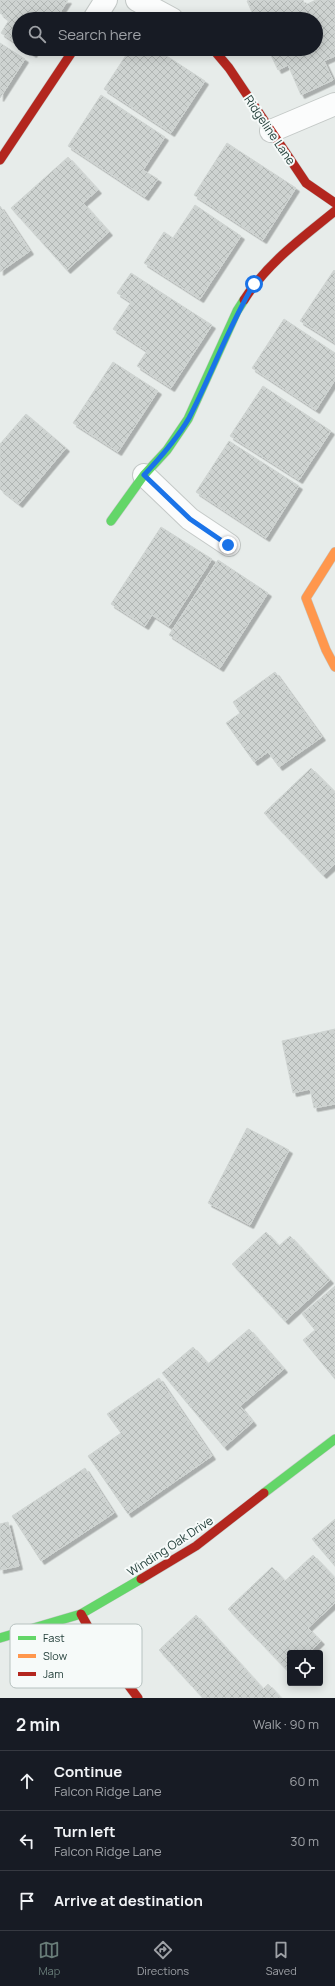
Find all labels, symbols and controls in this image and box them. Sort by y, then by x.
search box [12,12,323,56]
icon: search [26,23,48,45]
text: Search here [58,24,141,45]
street label: Ridgeline Lane [240,92,300,168]
route start [245,275,263,293]
route end [219,536,237,554]
street label: Winding Oak Drive [124,1512,216,1580]
legend [10,1624,142,1688]
text: Fast [43,1630,65,1645]
text: Slow [43,1648,68,1663]
map controls [287,1650,323,1686]
button: locate [287,1650,323,1686]
text: Jam [43,1666,64,1681]
text: 2 min [16,1713,60,1736]
text: Walk · 90 m [253,1715,319,1733]
text: Continue [54,1761,122,1782]
icon: ahead [16,1770,38,1792]
text: 60 m [289,1772,319,1790]
text: Falcon Ridge Lane [54,1782,162,1800]
text: Turn left [54,1821,116,1842]
icon: left [16,1830,38,1852]
text: 30 m [290,1832,319,1850]
text: Falcon Ridge Lane [54,1842,162,1860]
icon: arrive [16,1890,38,1912]
text: Arrive at destination [54,1890,203,1911]
tab: Map [38,1939,60,1978]
tab: Directions [137,1939,189,1978]
tab: Saved [266,1939,297,1978]

